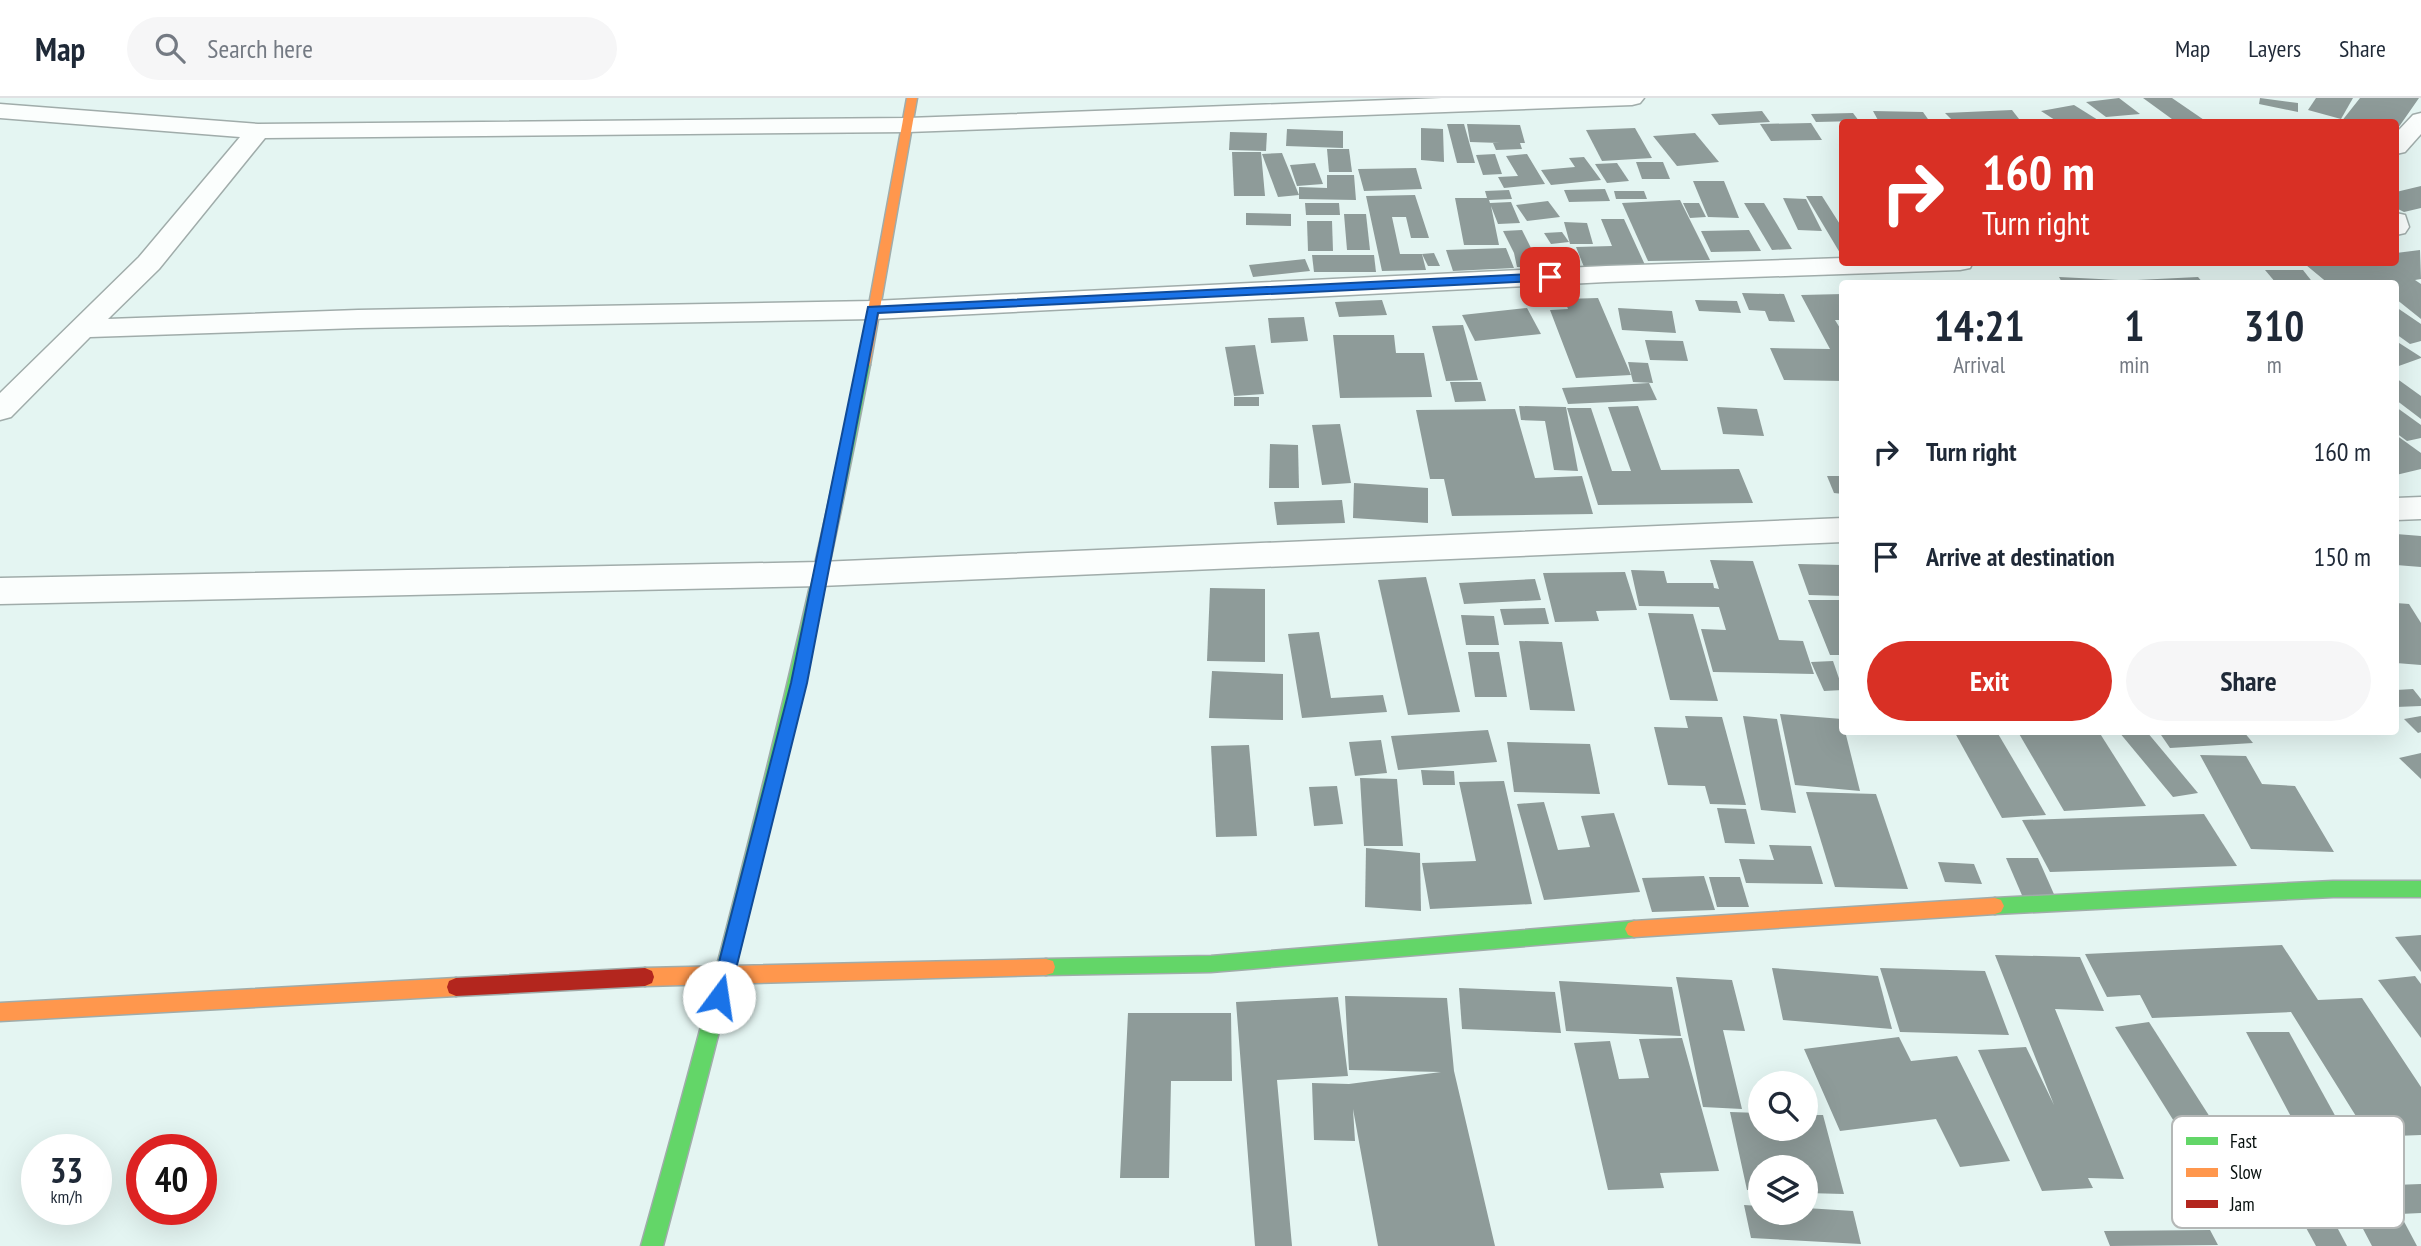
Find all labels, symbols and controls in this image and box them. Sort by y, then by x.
search box [127,17,617,80]
text: Map [35,27,85,70]
icon: search [151,29,189,67]
text: Search here [207,32,313,65]
text: Map [2175,33,2210,64]
text: Layers [2248,33,2301,64]
text: Share [2339,33,2386,64]
text: 160 m [1982,140,2095,204]
icon: right [1867,147,1958,238]
text: Turn right [1982,202,2090,244]
pin [1520,247,1580,307]
icon: arrive [1531,258,1569,296]
text: 14:21 [1934,298,2025,353]
text: 1 [2124,298,2144,353]
text: 310 [2244,298,2304,353]
text: Arrival [1953,350,2005,379]
text: min [2119,350,2149,379]
text: m [2267,350,2282,379]
icon: right [1867,433,1905,471]
text: Turn right [1926,435,2017,468]
text: 160 m [2313,435,2371,468]
icon: arrive [1867,538,1905,576]
text: Arrive at destination [1926,540,2115,573]
text: 150 m [2313,540,2371,573]
button: Exit [1867,641,2112,721]
button: Share [2126,641,2371,721]
position arrow [682,960,756,1034]
map controls [1748,1071,1818,1225]
button: search [1748,1071,1818,1141]
legend [2172,1116,2404,1228]
text: Fast [2230,1129,2258,1153]
speed limit sign: 40 [126,1134,217,1225]
text: 33 [50,1147,83,1193]
button: layers [1748,1155,1818,1225]
text: Slow [2230,1160,2263,1184]
text: km/h [51,1185,82,1208]
text: Jam [2229,1192,2255,1216]

